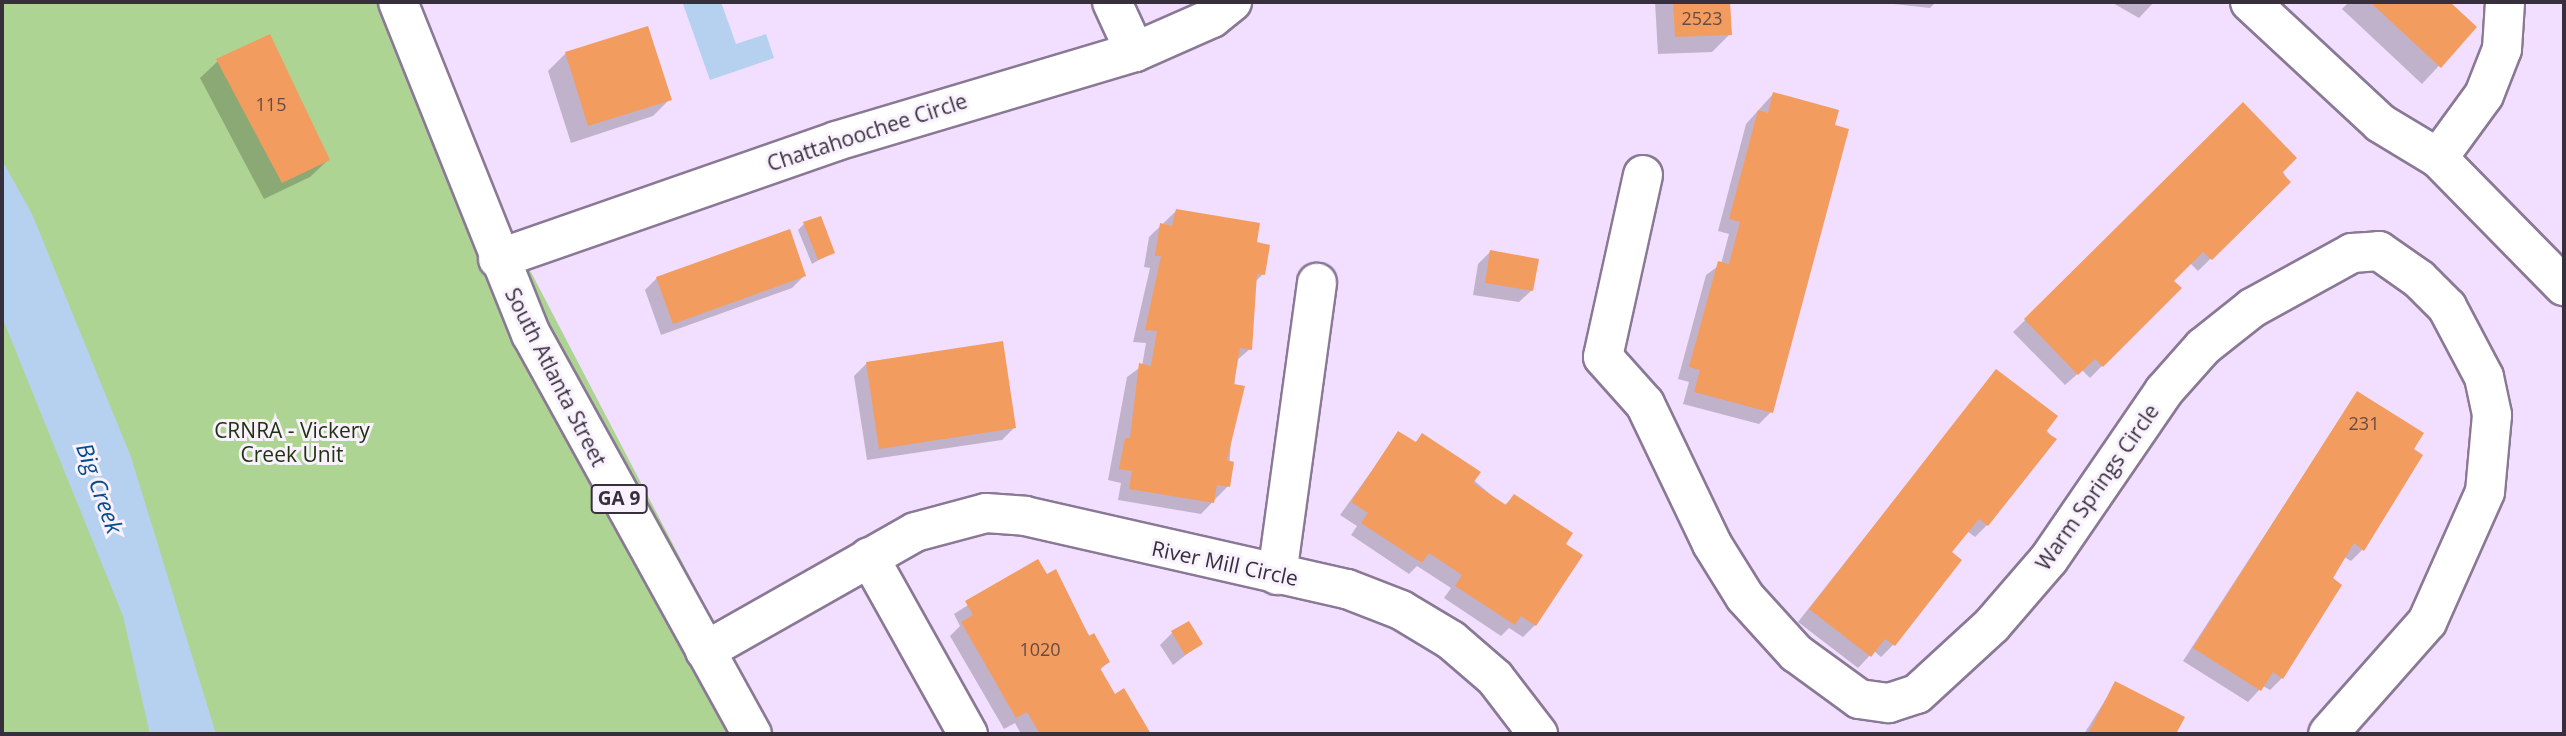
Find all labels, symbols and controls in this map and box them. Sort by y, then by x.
house number: 2523 [1681,7,1723,29]
street label: Chattahoochee Circle [764,88,970,176]
house number: 115 [256,93,286,115]
street label: South Atlanta Street [500,284,612,470]
street label: Warm Springs Circle [2030,399,2164,575]
house number: 231 [2349,412,2379,434]
park label: CRNRA - Vickery Creek Unit [214,417,370,467]
water label: Big Creek [71,439,129,537]
road number: GA 9 [589,484,649,514]
street label: River Mill Circle [1149,535,1301,591]
house number: 1020 [1019,638,1061,660]

